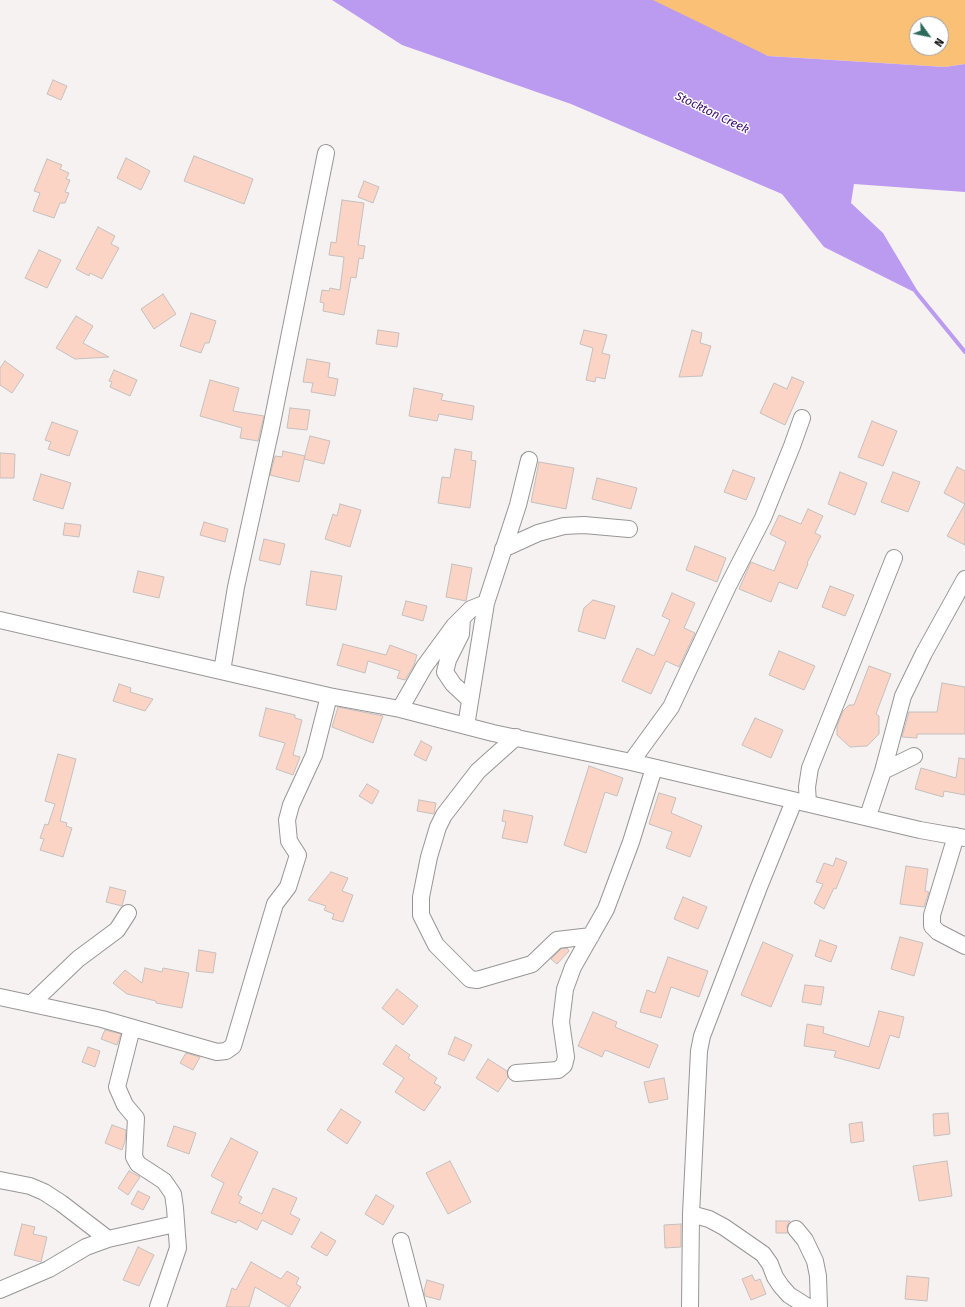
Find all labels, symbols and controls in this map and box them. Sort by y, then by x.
north arrow [909,16,949,56]
text: N [931,36,946,49]
water label: Stockton Creek [673,89,751,137]

